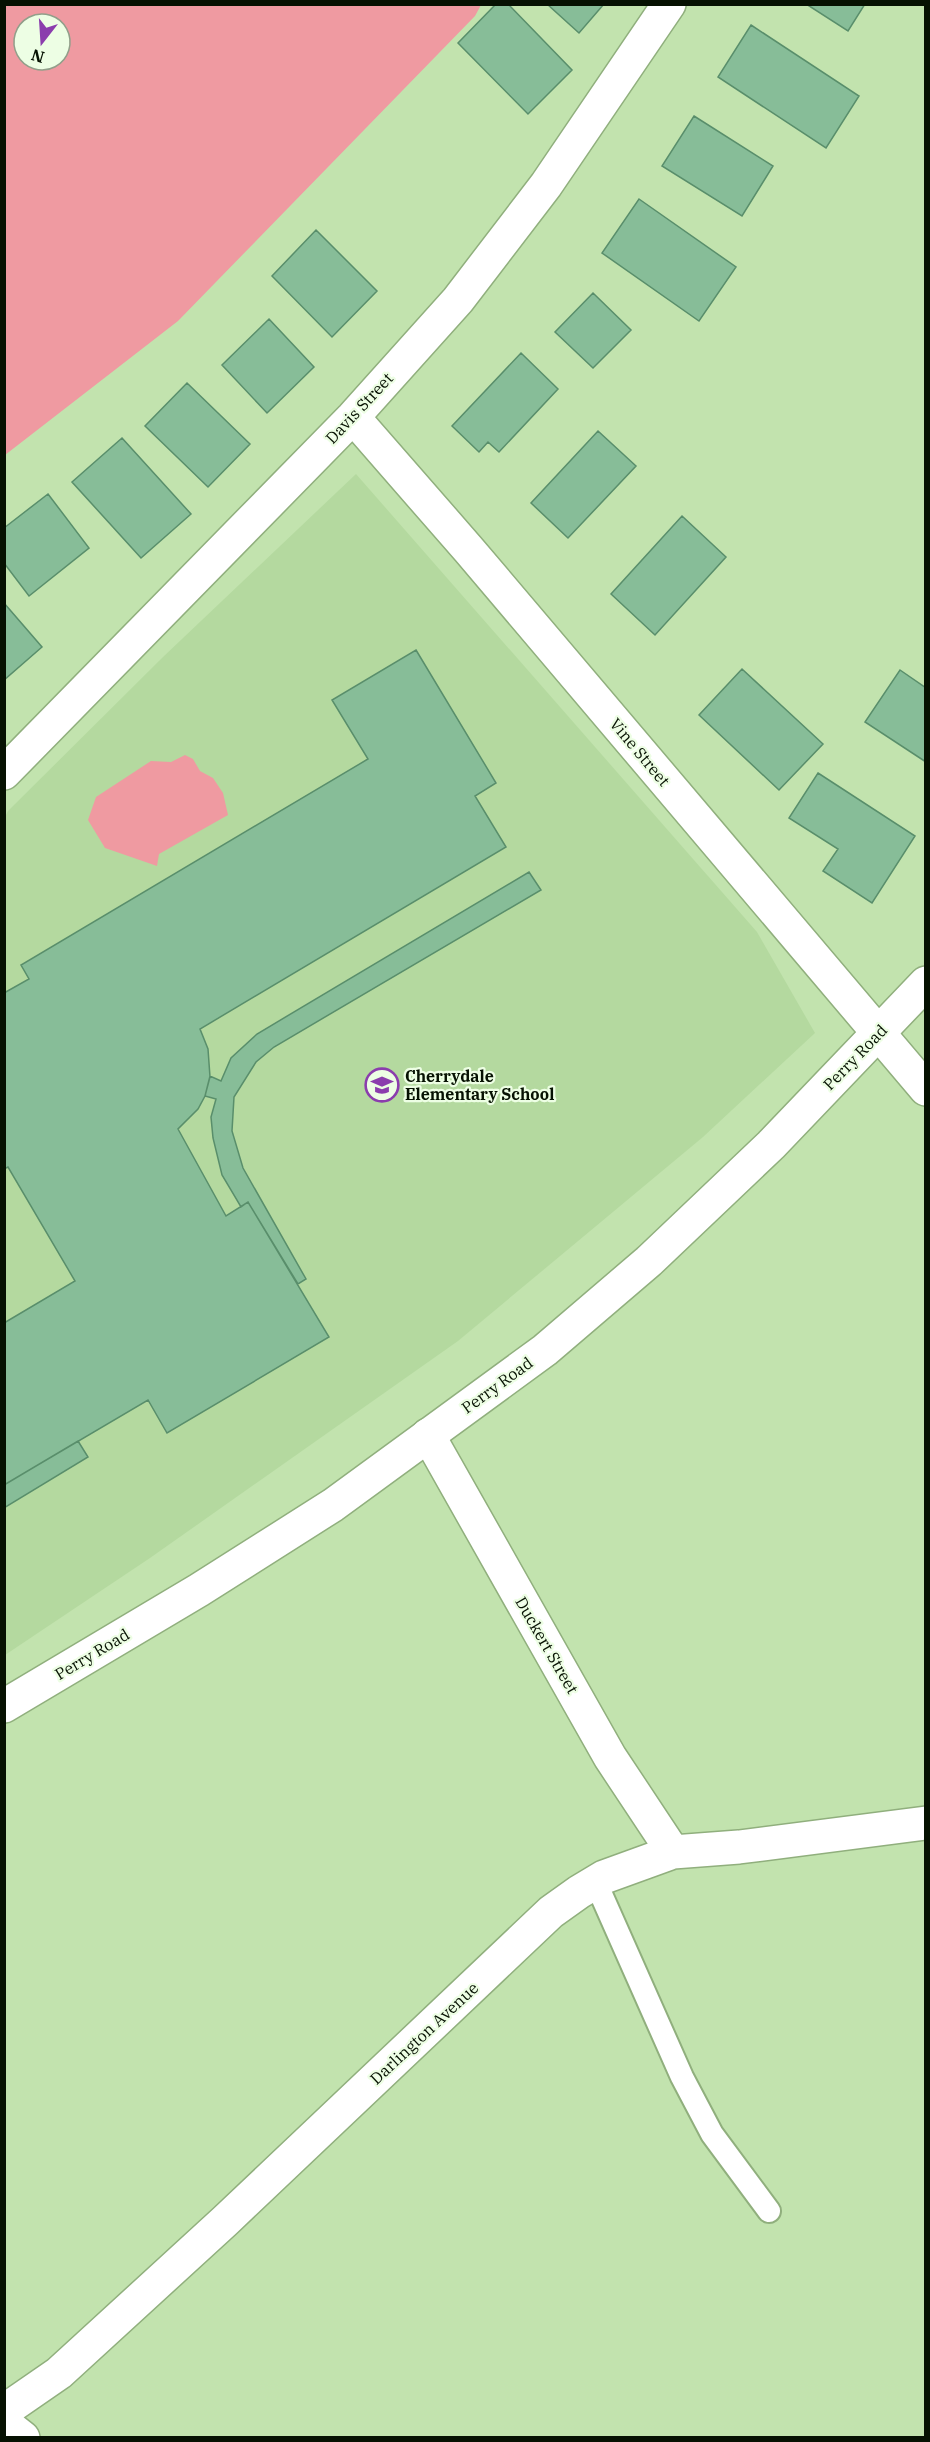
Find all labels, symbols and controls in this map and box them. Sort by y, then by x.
north arrow [12,12,72,72]
text: N [29,45,47,68]
street label: Davis Street [321,368,397,448]
street label: Vine Street [606,714,674,790]
street label: Perry Road [819,1020,891,1094]
place label: Cherrydale Elementary School [405,1066,554,1104]
school or university icon: Cherrydale Elementary School [364,1067,400,1103]
street label: Perry Road [457,1352,537,1418]
street label: Duckert Street [511,1593,583,1697]
street label: Perry Road [51,1624,133,1684]
street label: Darlington Avenue [366,1978,482,2088]

